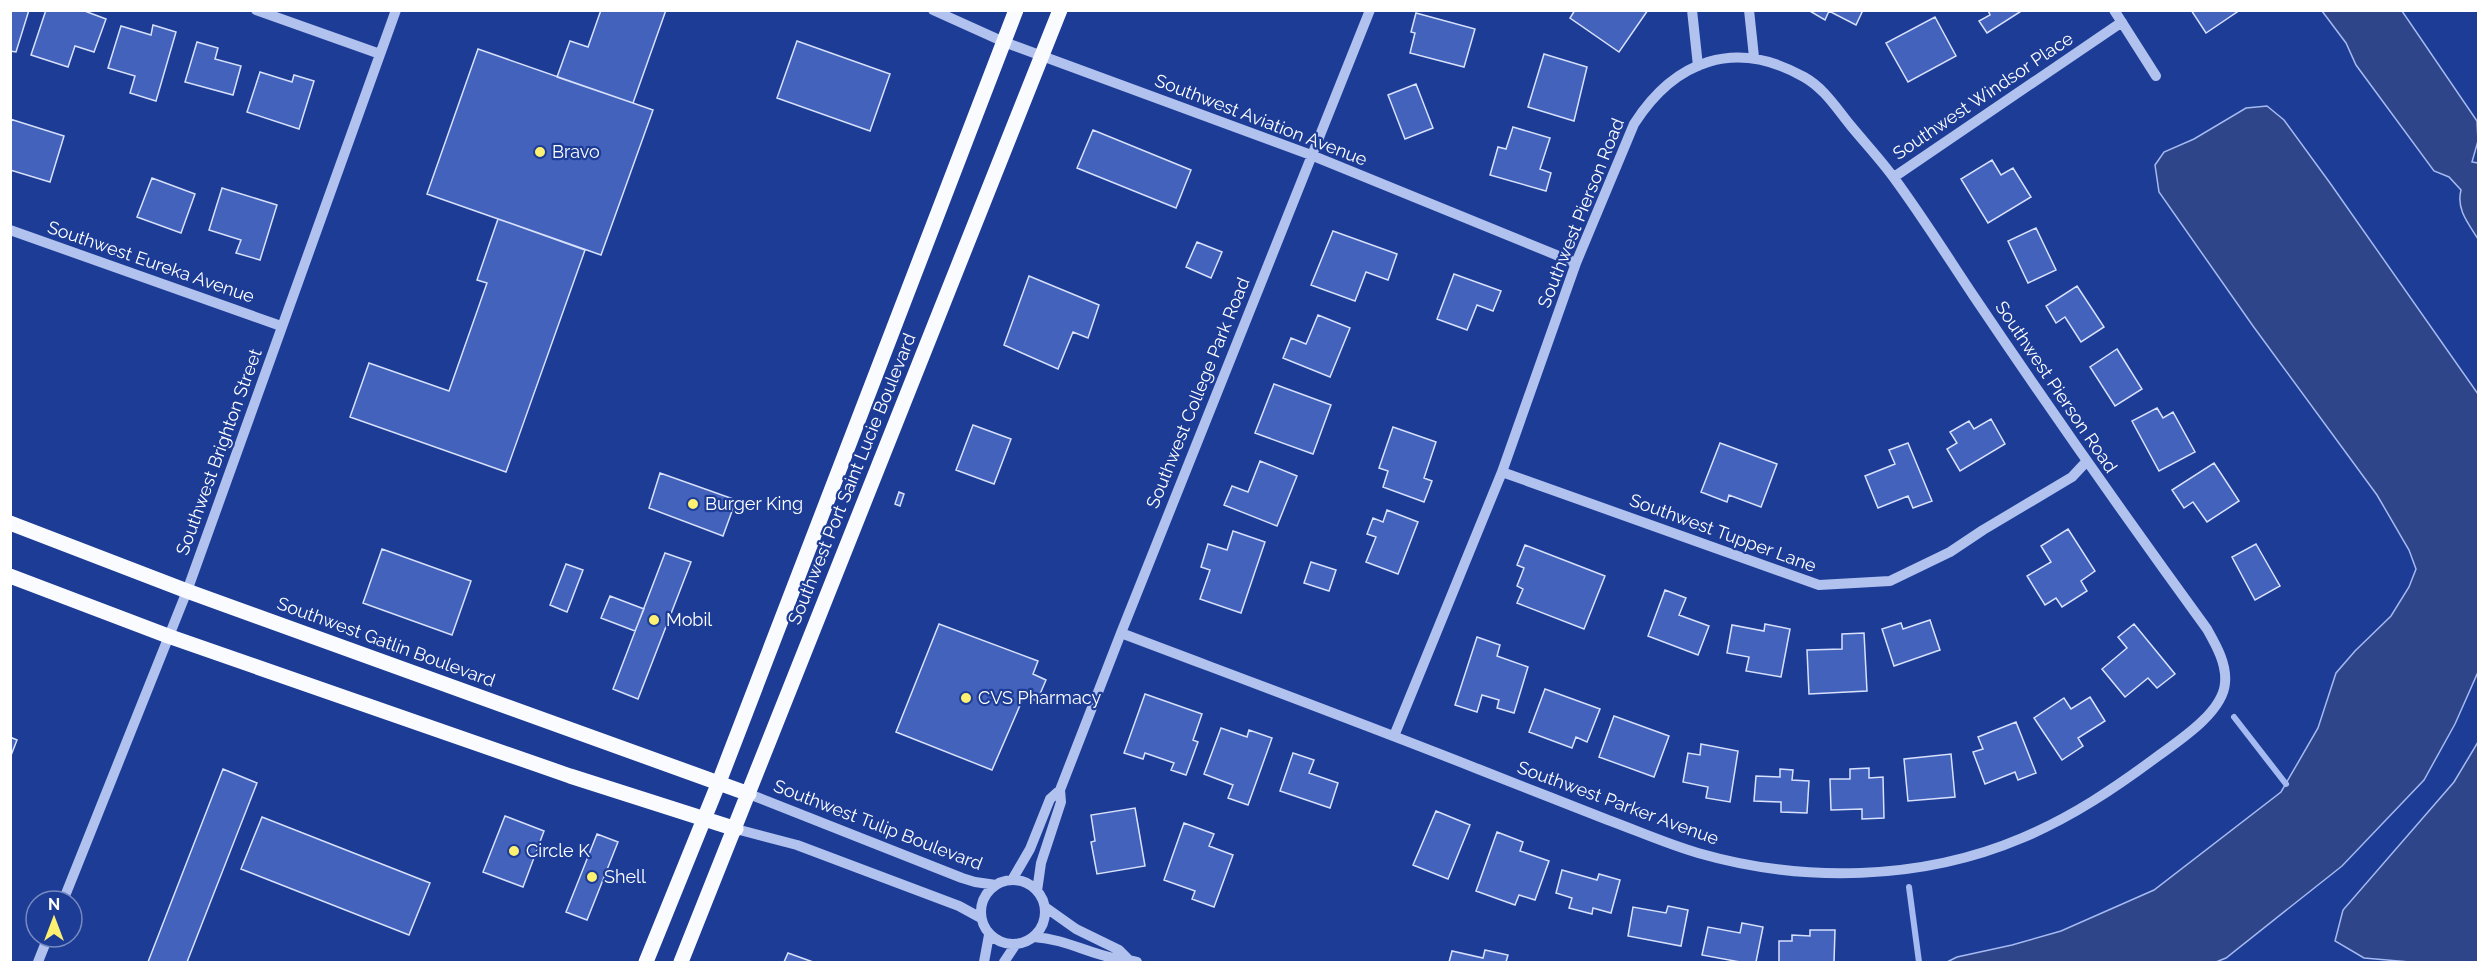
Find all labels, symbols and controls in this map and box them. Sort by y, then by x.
street label: Southwest Windsor Place [1889,27,2077,164]
street label: Southwest Aviation Avenue [1152,69,1371,170]
street label: Southwest Pierson Road [1533,115,1628,311]
place label: Bravo [552,141,600,162]
marker: Bravo [533,145,547,159]
street label: Southwest Eureka Avenue [45,216,258,307]
street label: Southwest College Park Road [1142,274,1254,511]
street label: Southwest Pierson Road [1991,297,2122,477]
street label: Southwest Port Saint Lucie Boulevard [783,330,920,628]
street label: Southwest Brighton Street [171,346,266,558]
street label: Southwest Tupper Lane [1627,489,1820,576]
place label: Burger King [705,493,803,514]
marker: Burger King [686,497,700,511]
street label: Southwest Gatlin Boulevard [274,592,498,691]
place label: Mobil [666,609,712,630]
marker: Mobil [647,613,661,627]
place label: CVS Pharmacy [978,687,1101,708]
marker: CVS Pharmacy [959,691,973,705]
street label: Southwest Parker Avenue [1515,756,1722,849]
street label: Southwest Tulip Boulevard [771,775,986,874]
place label: Circle K [526,840,590,861]
marker: Circle K [507,844,521,858]
place label: Shell [604,866,646,887]
marker: Shell [585,870,599,884]
north arrow [24,889,84,949]
text: N [48,895,60,914]

